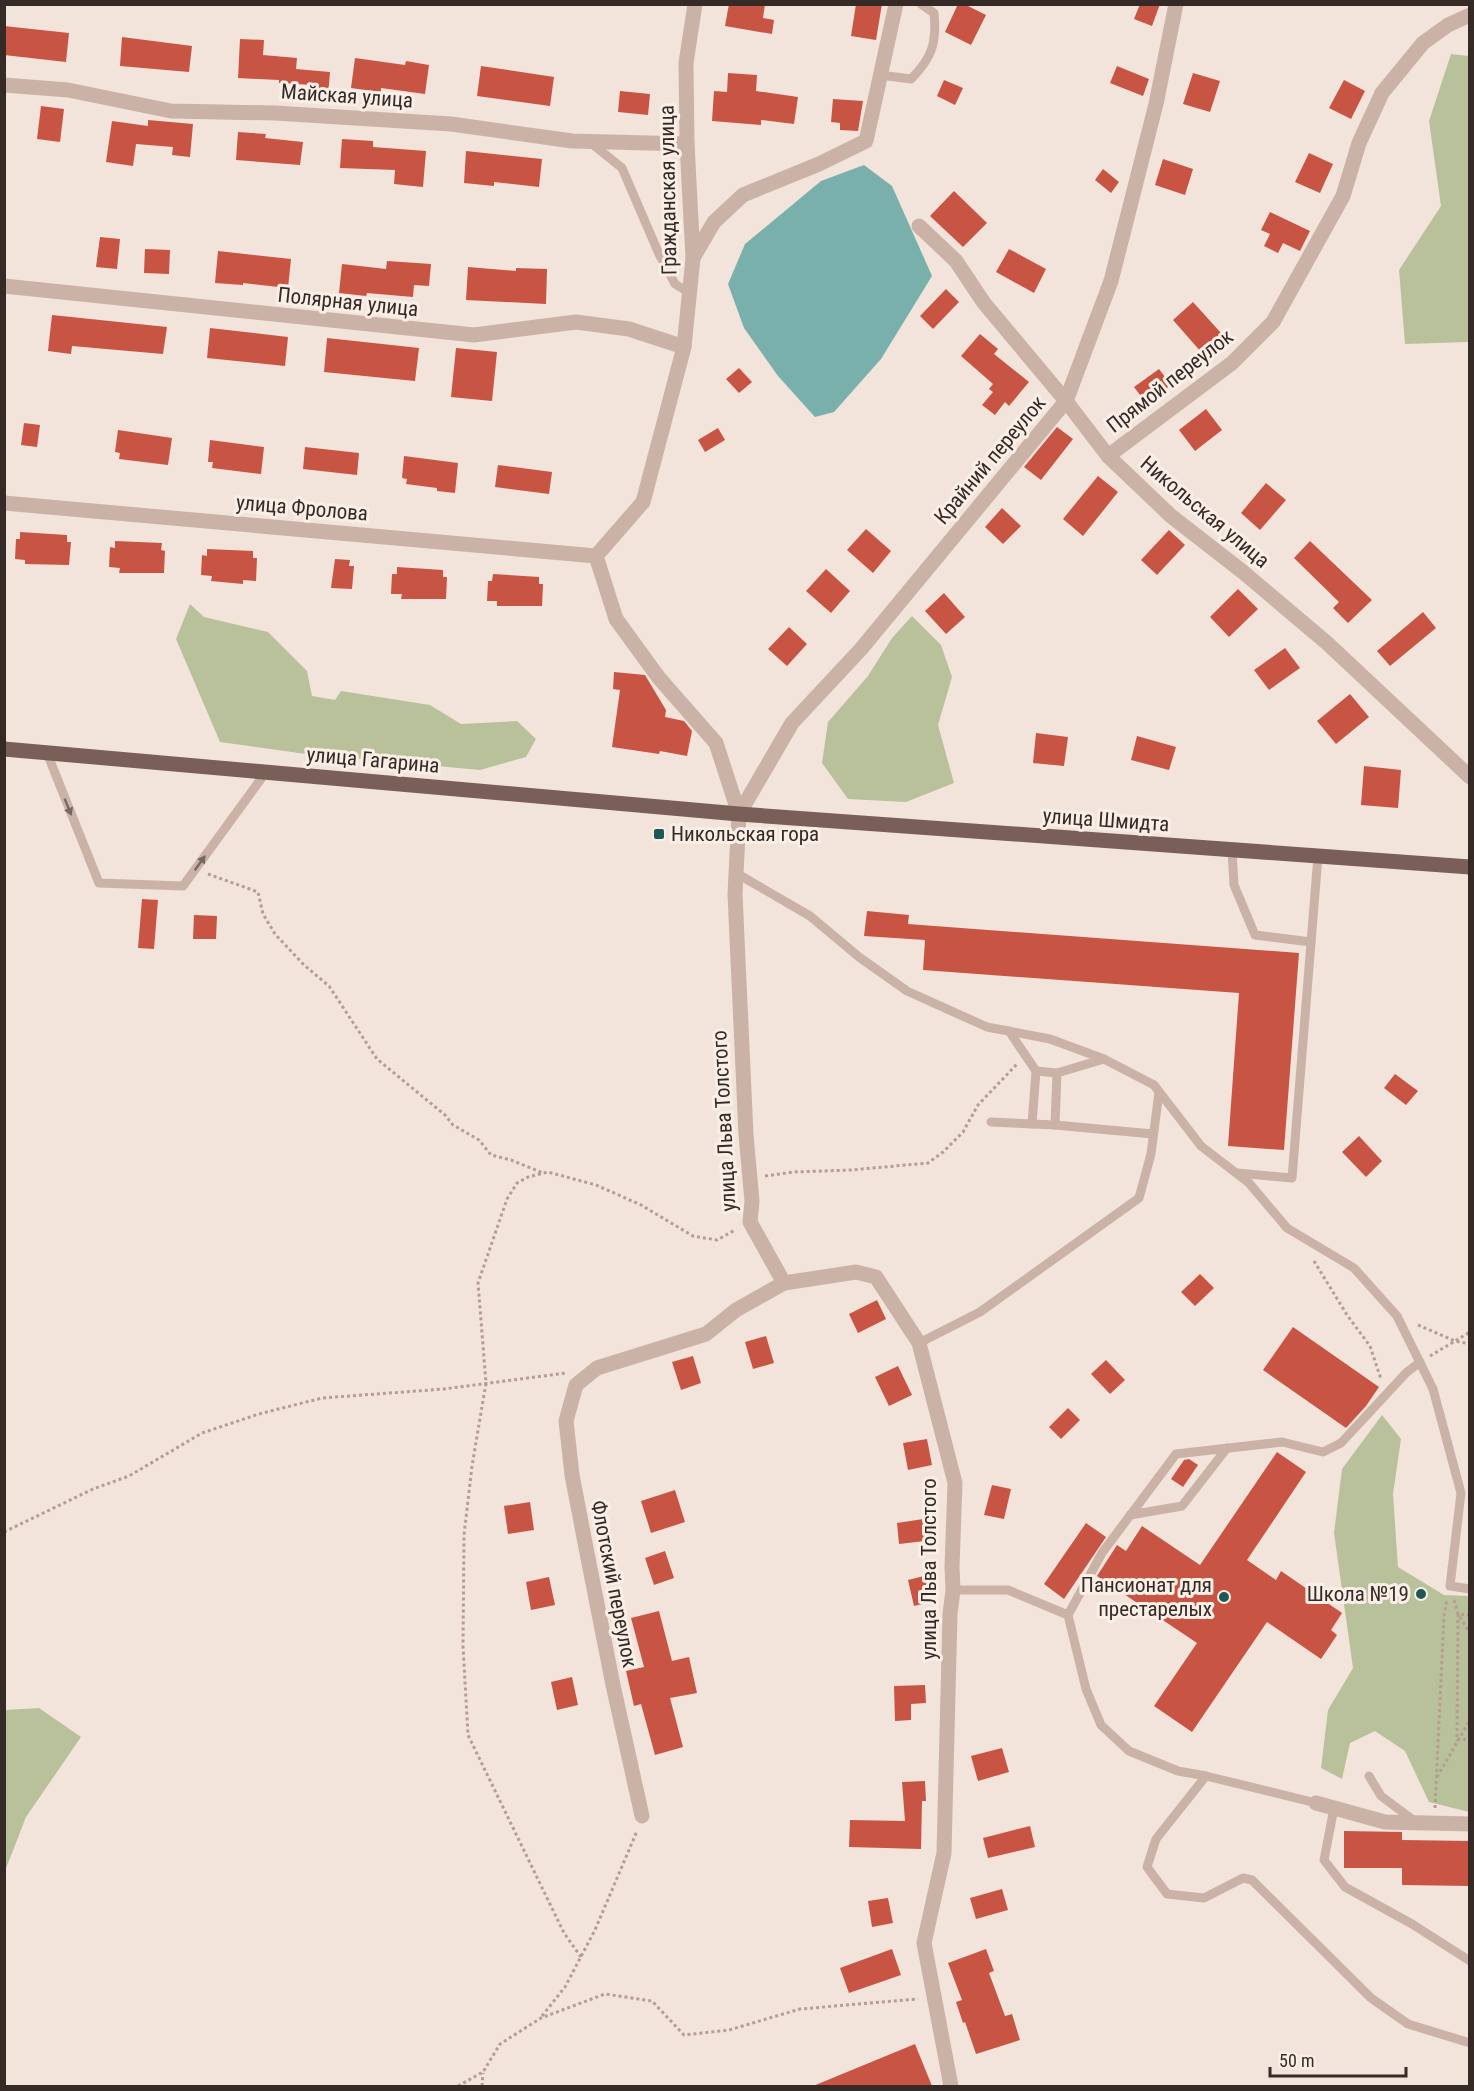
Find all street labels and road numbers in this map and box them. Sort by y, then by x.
street label: Майская улица [280,79,414,113]
street label: Гражданская улица [655,105,681,275]
street label: Полярная улица [277,283,419,321]
street label: Прямой переулок [1102,324,1238,438]
street label: Крайний переулок [929,391,1051,529]
street label: Никольская улица [1136,451,1274,573]
street label: улица Фролова [235,490,369,526]
street label: улица Гагарина [305,742,441,778]
street label: улица Шмидта [1042,804,1170,836]
street label: улица Льва Толстого [707,1030,741,1212]
street label: улица Льва Толстого [917,1478,941,1660]
street label: Флотский переулок [586,1498,642,1670]

